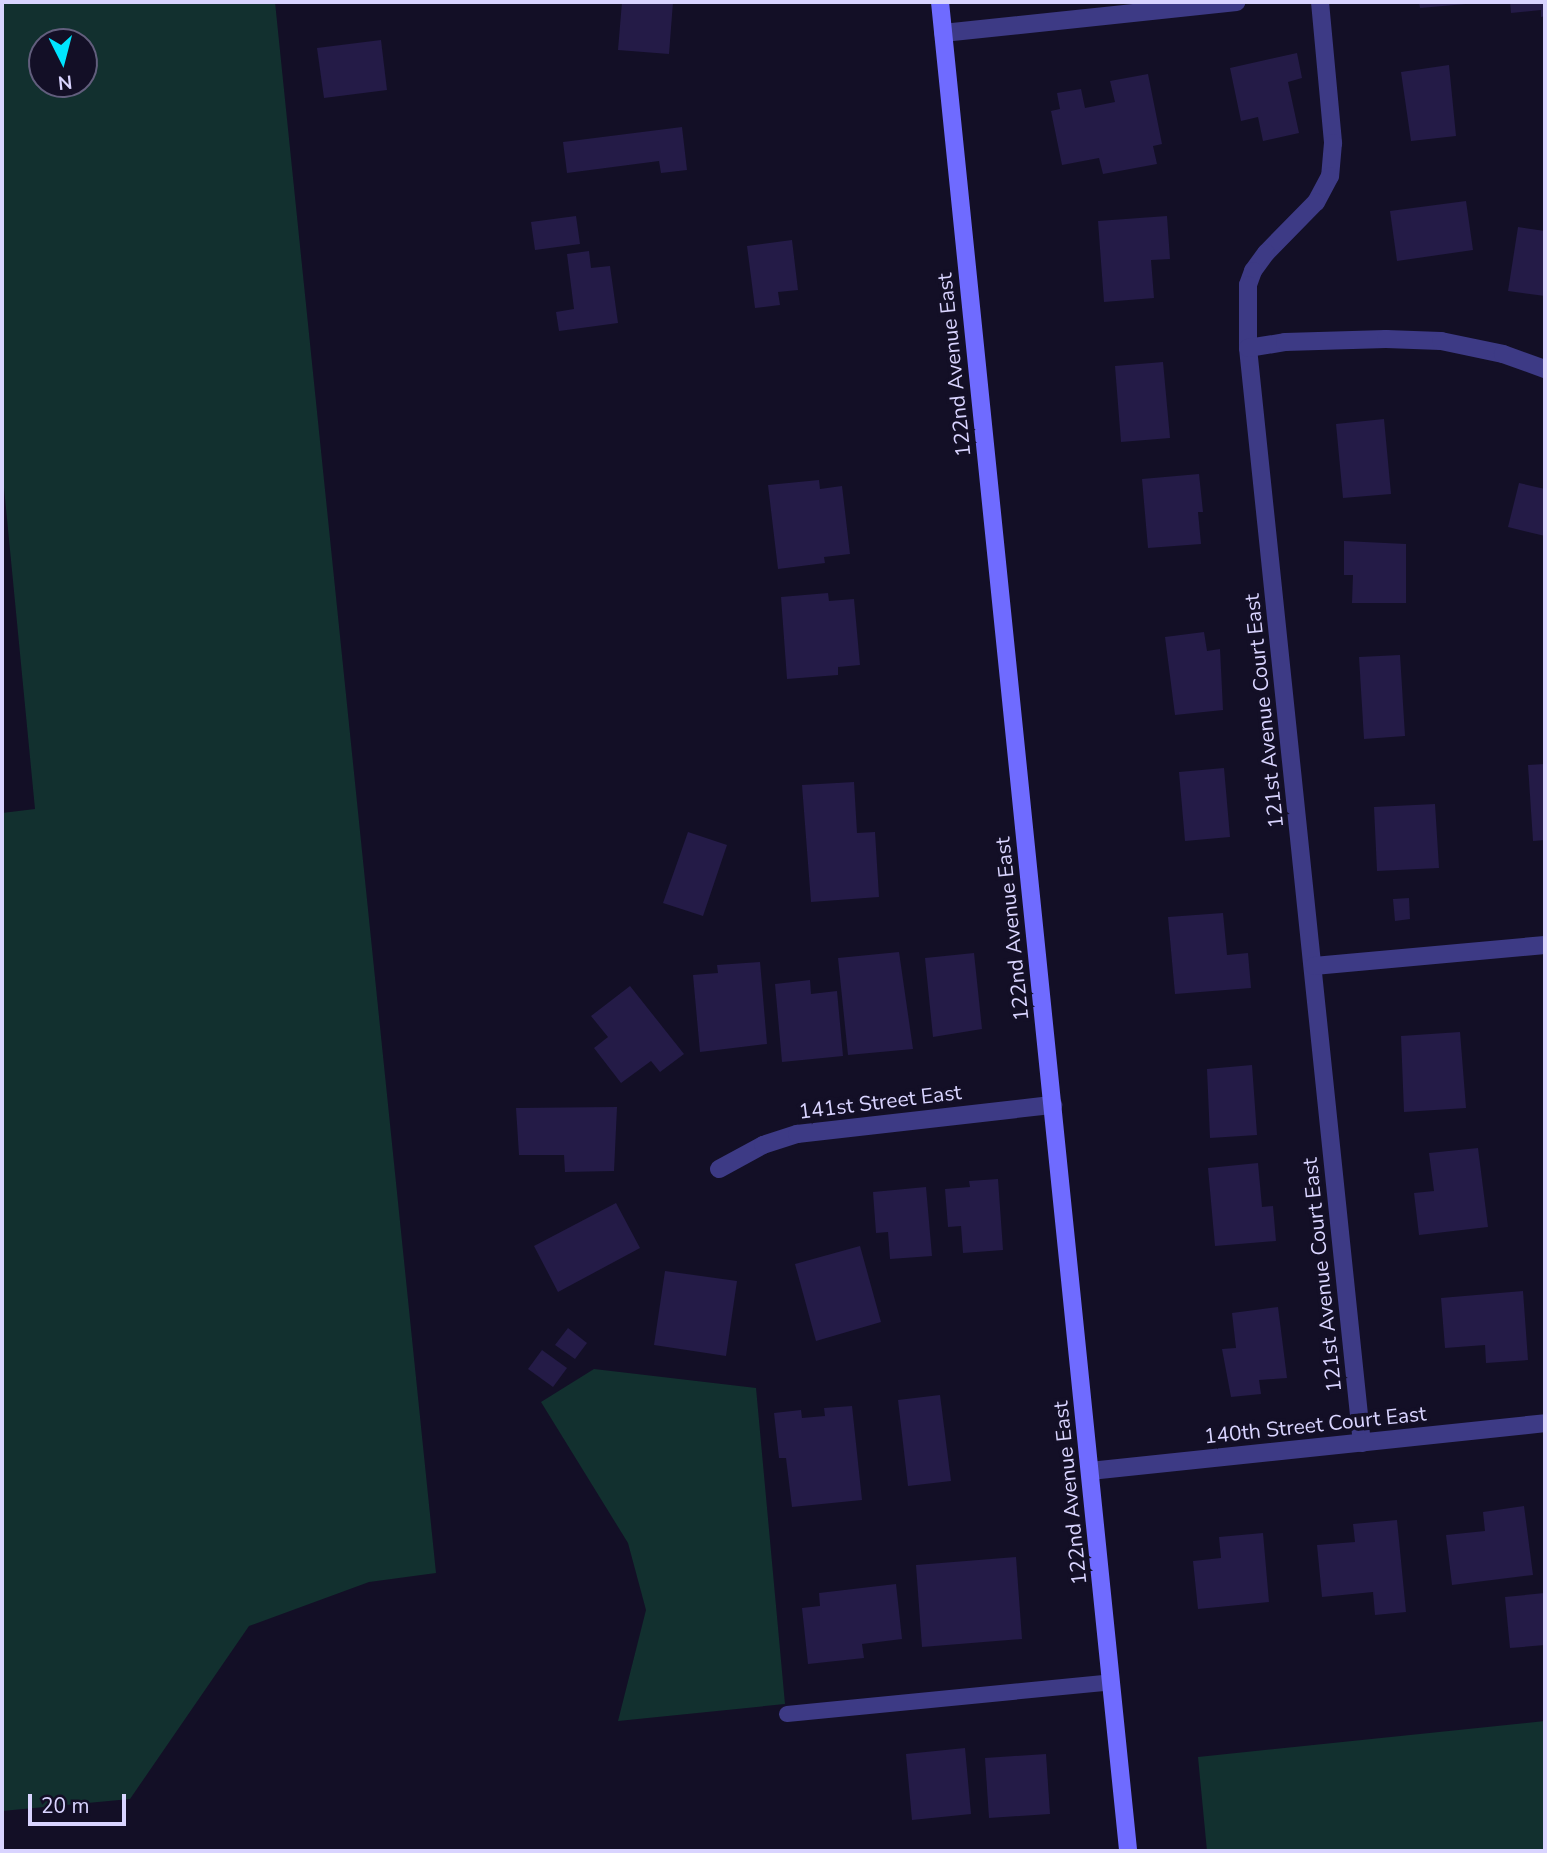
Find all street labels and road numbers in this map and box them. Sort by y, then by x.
street label: 122nd Avenue East [932,272,976,458]
street label: 121st Avenue Court East [1239,593,1289,829]
street label: 122nd Avenue East [990,836,1034,1022]
street label: 141st Street East [797,1080,963,1124]
street label: 121st Avenue Court East [1297,1157,1347,1393]
street label: 122nd Avenue East [1048,1400,1092,1586]
street label: 140th Street Court East [1203,1401,1427,1449]

